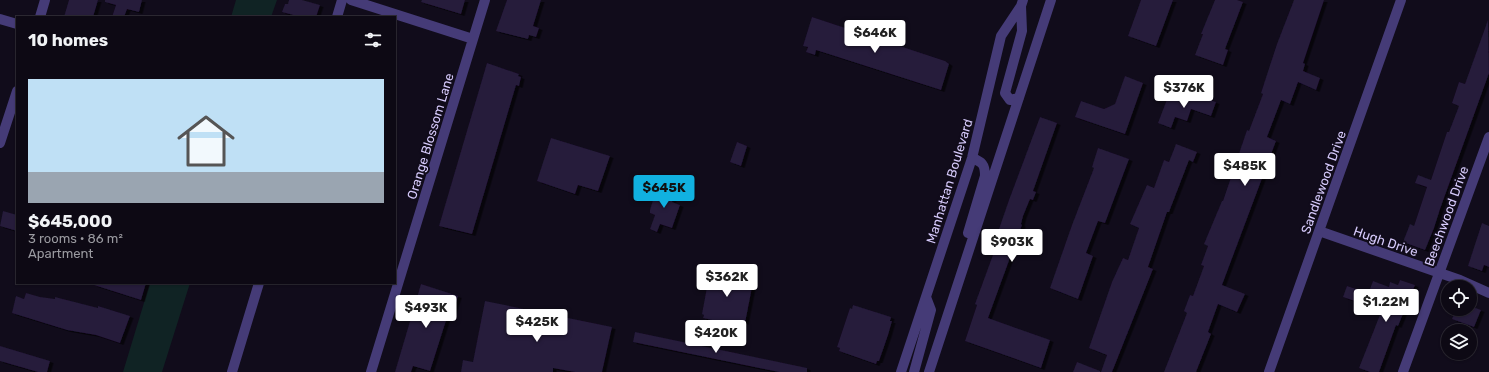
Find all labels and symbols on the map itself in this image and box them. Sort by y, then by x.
pin: $646K [847,20,903,54]
street label: Orange Blossom Lane [404,71,458,201]
pin: $376K [1156,75,1212,109]
street label: Manhattan Boulevard [923,117,976,245]
street label: Sandlewood Drive [1298,129,1349,236]
pin: $485K [1217,153,1273,187]
street label: Beechwood Drive [1421,164,1472,268]
pin: $645K [636,175,692,209]
street label: Hugh Drive [1351,223,1420,260]
pin: $903K [984,229,1040,263]
pin: $362K [699,264,755,298]
pin: $1.22M [1353,289,1419,323]
pin: $493K [398,295,454,329]
pin: $425K [509,309,565,343]
pin: $420K [688,320,744,354]

